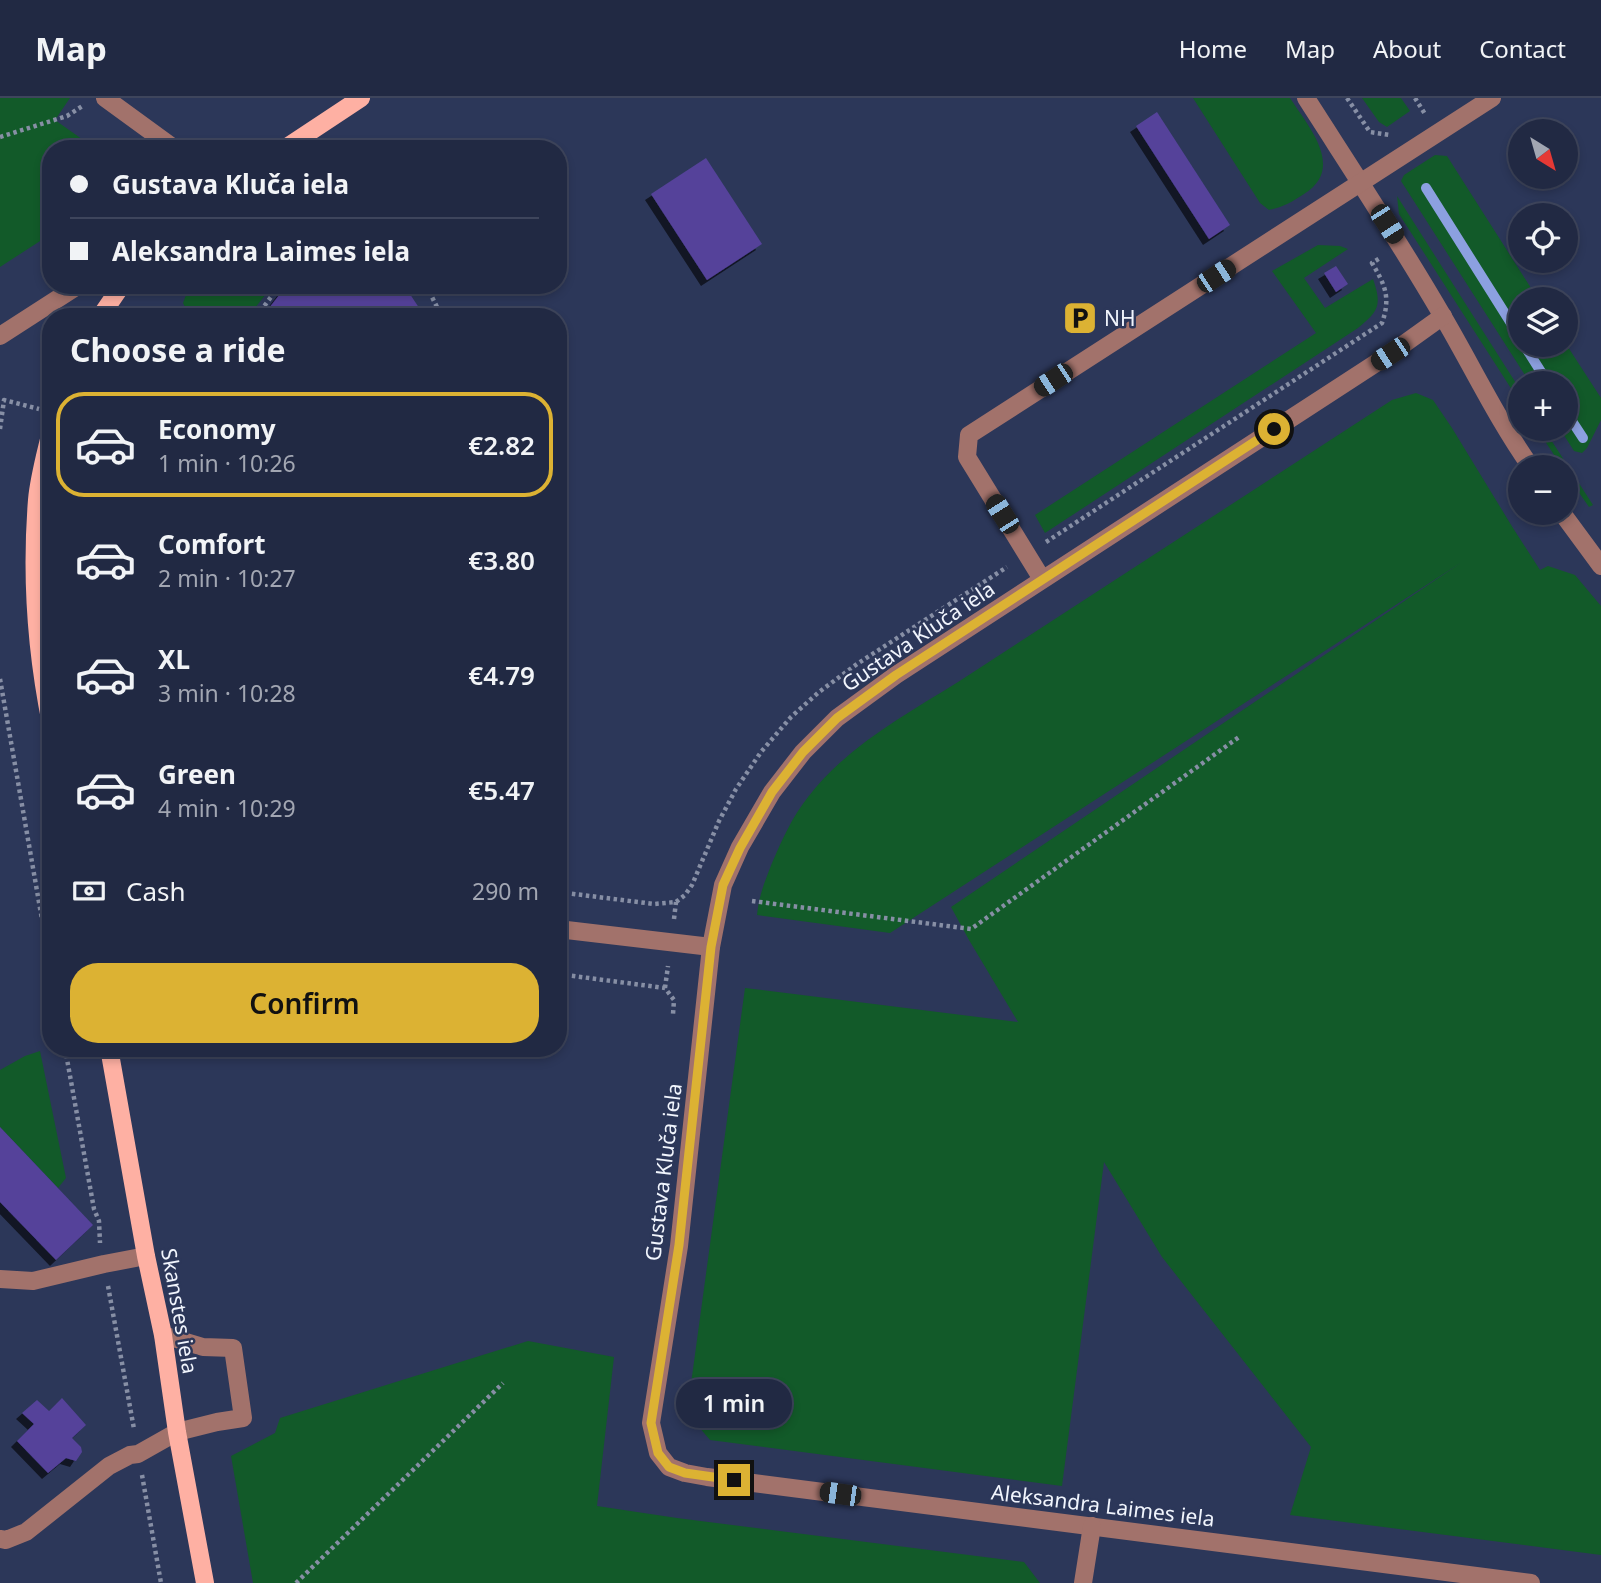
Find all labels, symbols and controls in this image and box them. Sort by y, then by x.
text: Map [35,26,107,71]
text: Home [1179,32,1247,65]
text: Map [1285,32,1335,65]
text: About [1373,32,1441,65]
text: Contact [1479,32,1566,65]
north arrow [1508,119,1578,189]
map controls [1508,119,1578,525]
text: Gustava Kluča iela [112,166,349,202]
car [1367,201,1408,247]
button: locate [1508,203,1578,273]
text: Aleksandra Laimes iela [112,233,410,269]
car [1193,256,1240,296]
button: layers [1508,287,1578,357]
parking icon: NH [1061,299,1099,337]
place label: NH [1104,304,1136,332]
text: Choose a ride [70,328,286,371]
car [1367,334,1414,374]
car [1030,360,1077,400]
button: + [1508,371,1578,441]
text: Economy [158,411,276,447]
icon: car [74,413,137,476]
route start [1258,413,1290,445]
text: €2.82 [468,427,535,463]
text: 1 min · 10:26 [158,447,296,479]
button: − [1508,455,1578,525]
car [982,491,1023,537]
text: Comfort [158,526,266,562]
icon: car [74,528,137,591]
text: €3.80 [468,542,535,578]
text: 2 min · 10:27 [158,562,296,594]
street label: Gustava Kluča iela [836,574,1000,698]
text: XL [158,641,190,677]
icon: car [74,643,137,706]
text: €4.79 [468,657,535,693]
text: 3 min · 10:28 [158,677,296,709]
text: Green [158,756,236,792]
icon: car [74,758,137,821]
text: €5.47 [468,772,535,808]
text: 4 min · 10:29 [158,792,296,824]
icon: cash [70,872,108,910]
text: Cash [126,873,186,909]
text: 290 m [472,875,539,907]
button: Confirm [70,963,539,1043]
street label: Gustava Kluča iela [638,1082,688,1262]
street label: Skanstes iela [155,1246,205,1376]
callout: 1 min [676,1378,792,1428]
text: 1 min [703,1387,765,1419]
route end [718,1464,750,1496]
street label: Aleksandra Laimes iela [990,1477,1216,1533]
car [818,1481,863,1507]

